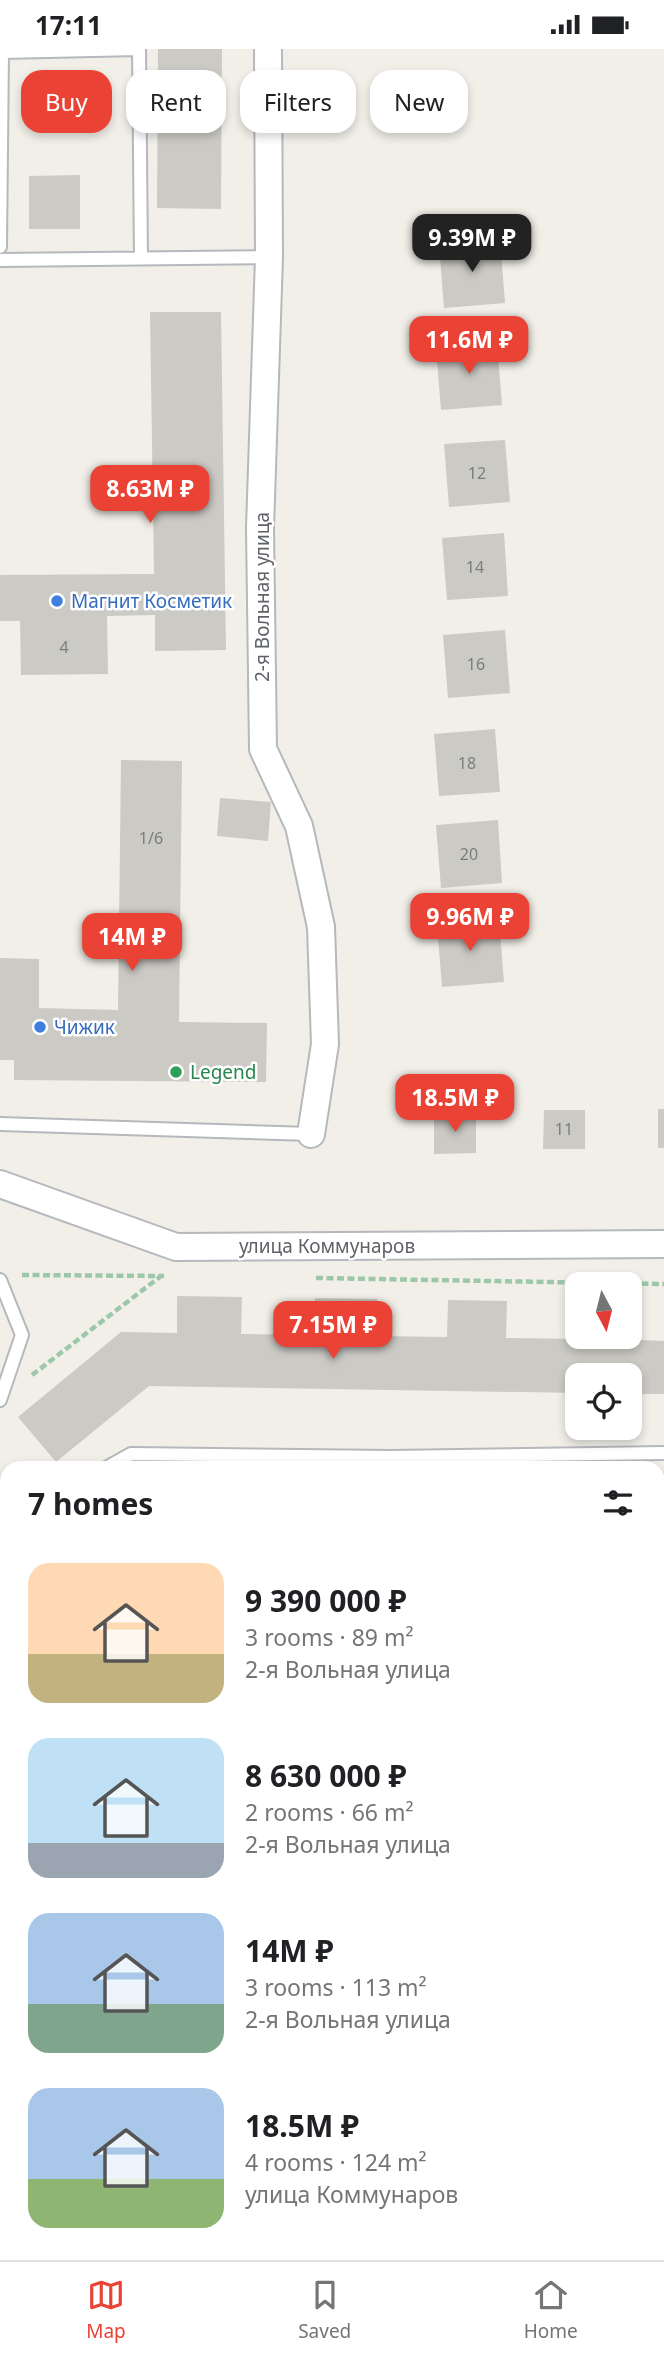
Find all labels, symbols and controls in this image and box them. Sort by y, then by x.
text: 17:11 [35,7,102,43]
chip: Buy [21,70,112,133]
chip: Rent [126,70,226,133]
chip: Filters [240,70,356,133]
chip: New [370,70,468,133]
pin: 9.39M ₽ [407,215,537,274]
text: 9.39M ₽ [428,221,516,253]
pin: 11.6M ₽ [404,317,534,376]
text: 11.6M ₽ [425,323,513,355]
house number: 12 [468,462,486,484]
pin: 8.63M ₽ [85,465,215,525]
text: 8.63M ₽ [106,472,194,504]
street label: 2-я Вольная улица [249,512,275,682]
house number: 14 [466,556,484,578]
place label: Магнит Косметик [71,588,232,614]
marker: Магнит Косметик [49,593,65,609]
house number: 4 [59,636,69,658]
house number: 16 [467,653,485,675]
house number: 18 [458,752,476,774]
house number: 1/6 [139,827,163,849]
house number: 20 [460,843,478,865]
pin: 9.96M ₽ [405,893,535,953]
text: 9.96M ₽ [426,900,514,932]
pin: 14M ₽ [83,913,181,973]
text: 14M ₽ [98,920,166,952]
place label: Чижик [54,1014,115,1040]
marker: Чижик [32,1019,48,1035]
place label: Legend [190,1059,257,1085]
marker: Legend [168,1064,184,1080]
pin: 18.5M ₽ [390,1075,520,1134]
text: 18.5M ₽ [411,1081,499,1113]
house number: 11 [555,1118,573,1140]
street label: улица Коммунаров [239,1233,415,1259]
north arrow [565,1272,642,1349]
map controls [565,1272,642,1440]
pin: 7.15M ₽ [268,1301,398,1361]
text: 7.15M ₽ [289,1308,377,1340]
button: locate [565,1363,642,1440]
text: 7 homes [28,1483,153,1524]
icon: filters [599,1484,637,1522]
text: 9 390 000 ₽ [245,1580,407,1621]
icon: home [84,1591,168,1675]
text: 3 rooms · 89 m² [245,1621,414,1653]
text: 2-я Вольная улица [245,1653,451,1685]
text: 8 630 000 ₽ [245,1755,407,1796]
icon: home [84,1766,168,1850]
text: 2 rooms · 66 m² [245,1796,414,1828]
text: 2-я Вольная улица [245,1828,451,1860]
text: 14M ₽ [245,1930,333,1971]
icon: home [84,1941,168,2025]
text: 3 rooms · 113 m² [245,1971,427,2003]
text: 2-я Вольная улица [245,2003,451,2035]
text: 18.5M ₽ [245,2105,359,2146]
icon: home [84,2116,168,2200]
text: 4 rooms · 124 m² [245,2146,427,2178]
text: улица Коммунаров [245,2178,458,2210]
tab: Map [86,2276,126,2344]
tab: Saved [298,2276,351,2344]
tab: Home [524,2276,578,2344]

